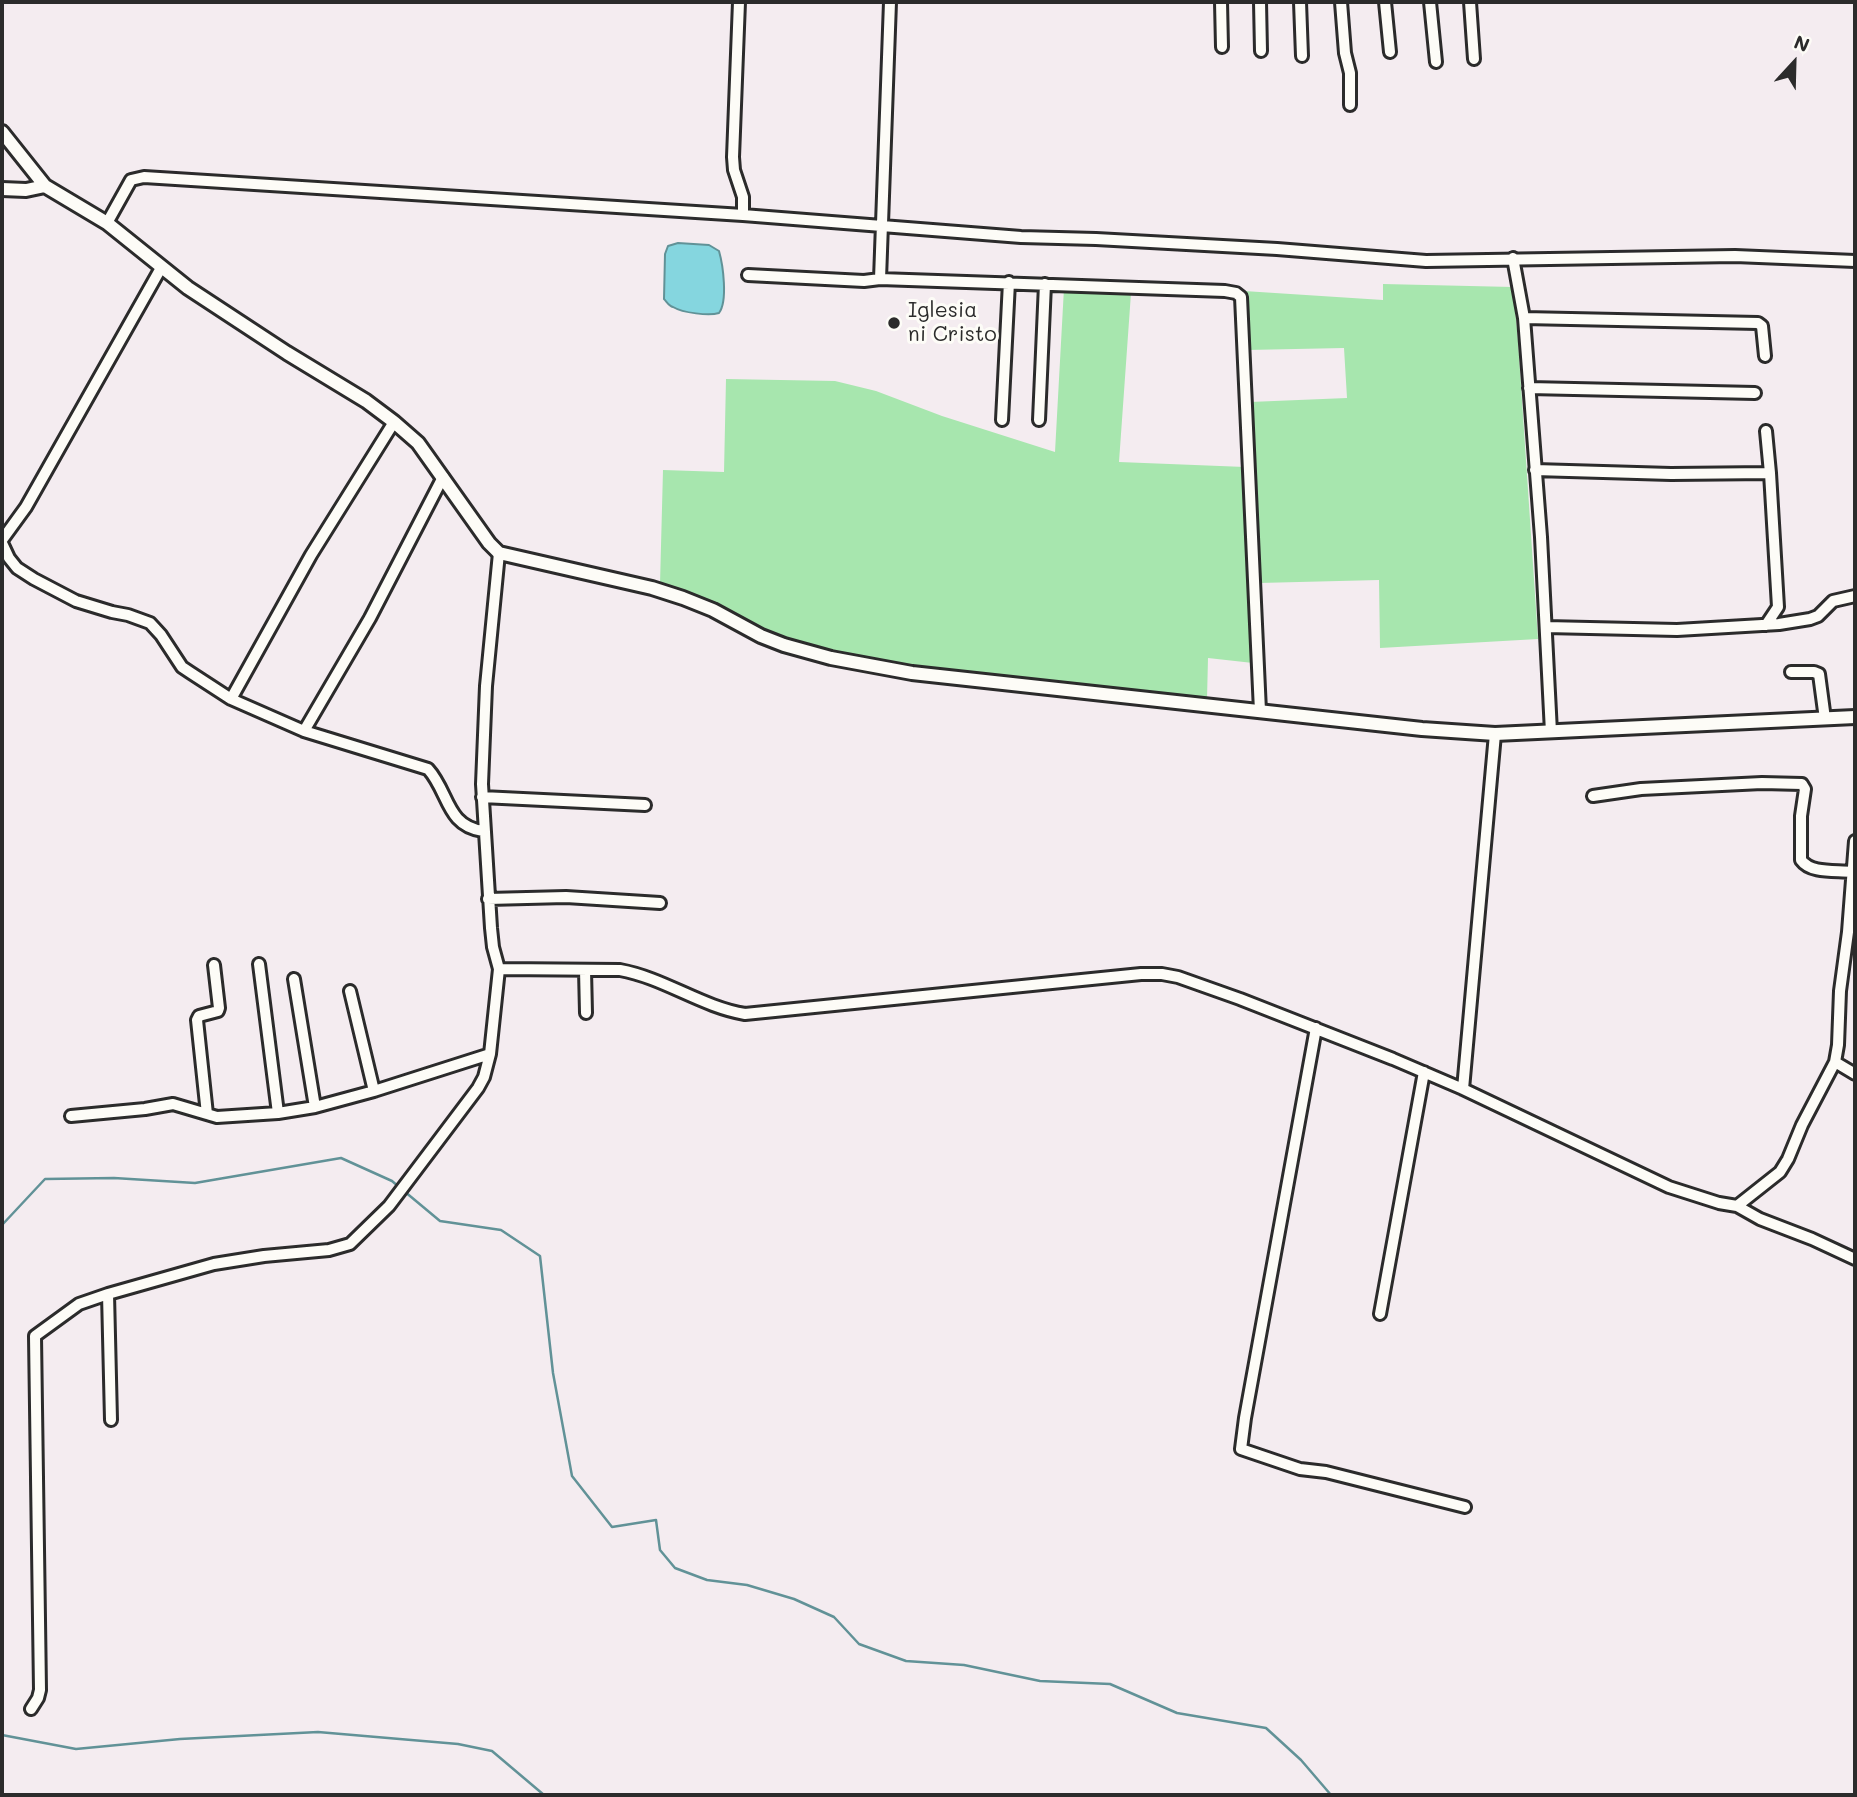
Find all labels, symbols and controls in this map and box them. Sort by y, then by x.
north arrow [1759,28,1829,98]
text: N [1791,29,1813,57]
place label: Iglesia ni Cristo [908,298,997,348]
marker: Iglesia ni Cristo [886,315,902,331]

